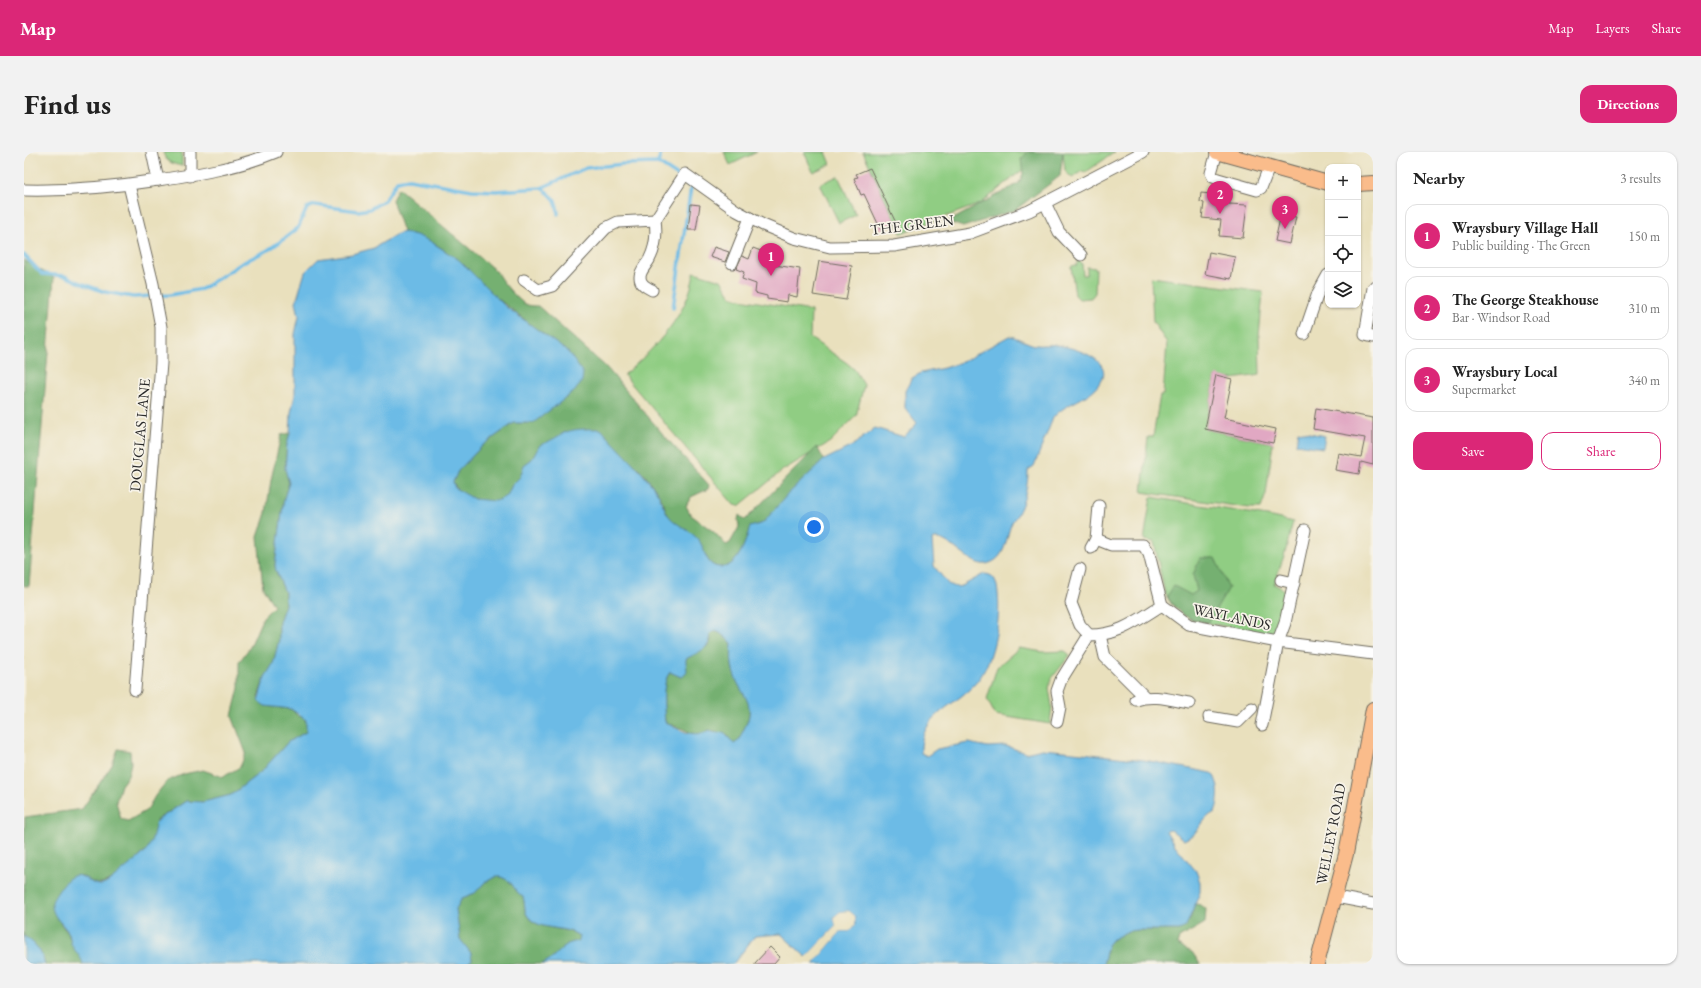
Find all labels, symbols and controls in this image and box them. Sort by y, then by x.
text: Map [20,16,56,41]
text: Map [1548,19,1573,37]
text: Layers [1595,19,1630,37]
text: Share [1652,19,1681,37]
button: Directions [1580,85,1677,123]
text: Find us [24,86,111,122]
map controls [1325,164,1361,308]
button: + [1325,164,1361,200]
text: Nearby [1413,167,1465,189]
text: 3 results [1620,170,1661,187]
pin: 2 [1207,181,1233,214]
pin: 3 [1272,196,1298,229]
button: − [1325,200,1361,236]
street label: THE GREEN [869,210,955,239]
text: Wraysbury Village Hall [1452,218,1598,237]
text: 1 [1424,228,1430,245]
text: 150 m [1629,228,1660,245]
button: locate [1325,236,1361,272]
text: Public building · The Green [1452,237,1590,254]
pin: 1 [758,243,784,276]
button: layers [1325,272,1361,308]
text: The George Steakhouse [1452,290,1598,309]
text: 2 [1424,300,1430,317]
text: 310 m [1629,300,1660,317]
text: Bar · Windsor Road [1452,309,1550,326]
text: Wraysbury Local [1452,362,1558,381]
text: 3 [1424,372,1430,389]
text: 340 m [1629,372,1660,389]
street label: DOUGLAS LANE [125,377,154,492]
text: Supermarket [1452,381,1516,398]
button: Save [1413,432,1533,470]
button: Share [1541,432,1661,470]
your location [804,517,824,537]
street label: WAYLANDS [1191,599,1273,634]
street label: WELLEY ROAD [1311,781,1350,886]

